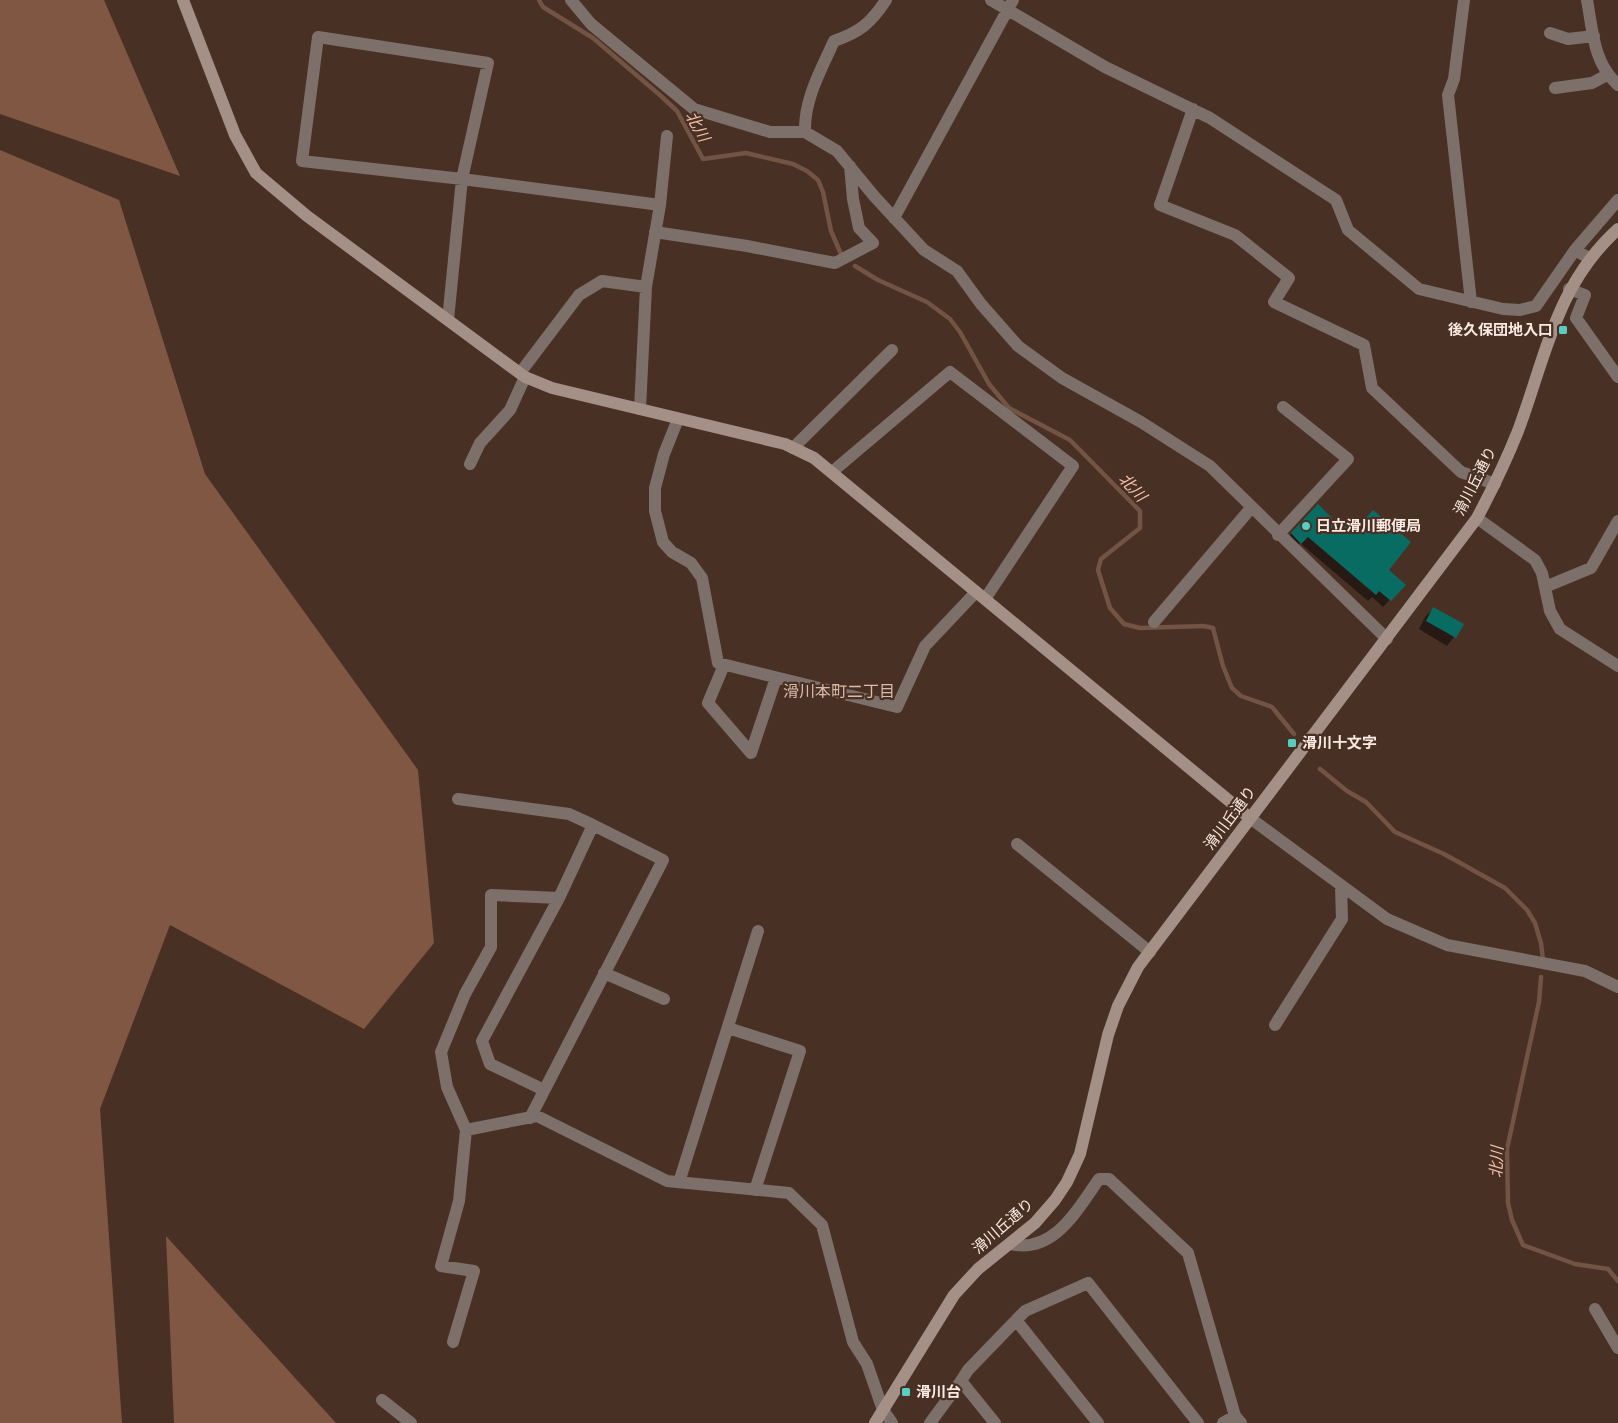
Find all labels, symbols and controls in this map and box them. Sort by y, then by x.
water label: 北川 [681,107,715,147]
place label: 後久保団地入口 [1448,320,1553,339]
marker: 後久保団地入口 [1557,324,1569,336]
street label: 滑川丘通り [1449,443,1500,519]
water label: 北川 [1115,468,1153,507]
place label: 日立滑川郵便局 [1316,516,1421,535]
marker: 日立滑川郵便局 [1300,520,1312,532]
district label: 滑川本町二丁目 [783,681,895,701]
place label: 滑川十文字 [1302,733,1377,752]
marker: 滑川十文字 [1286,737,1298,749]
street label: 滑川丘通り [1199,782,1260,853]
water label: 北川 [1485,1144,1507,1179]
street label: 滑川丘通り [968,1194,1037,1257]
place label: 滑川台 [916,1382,961,1401]
marker: 滑川台 [900,1386,912,1398]

